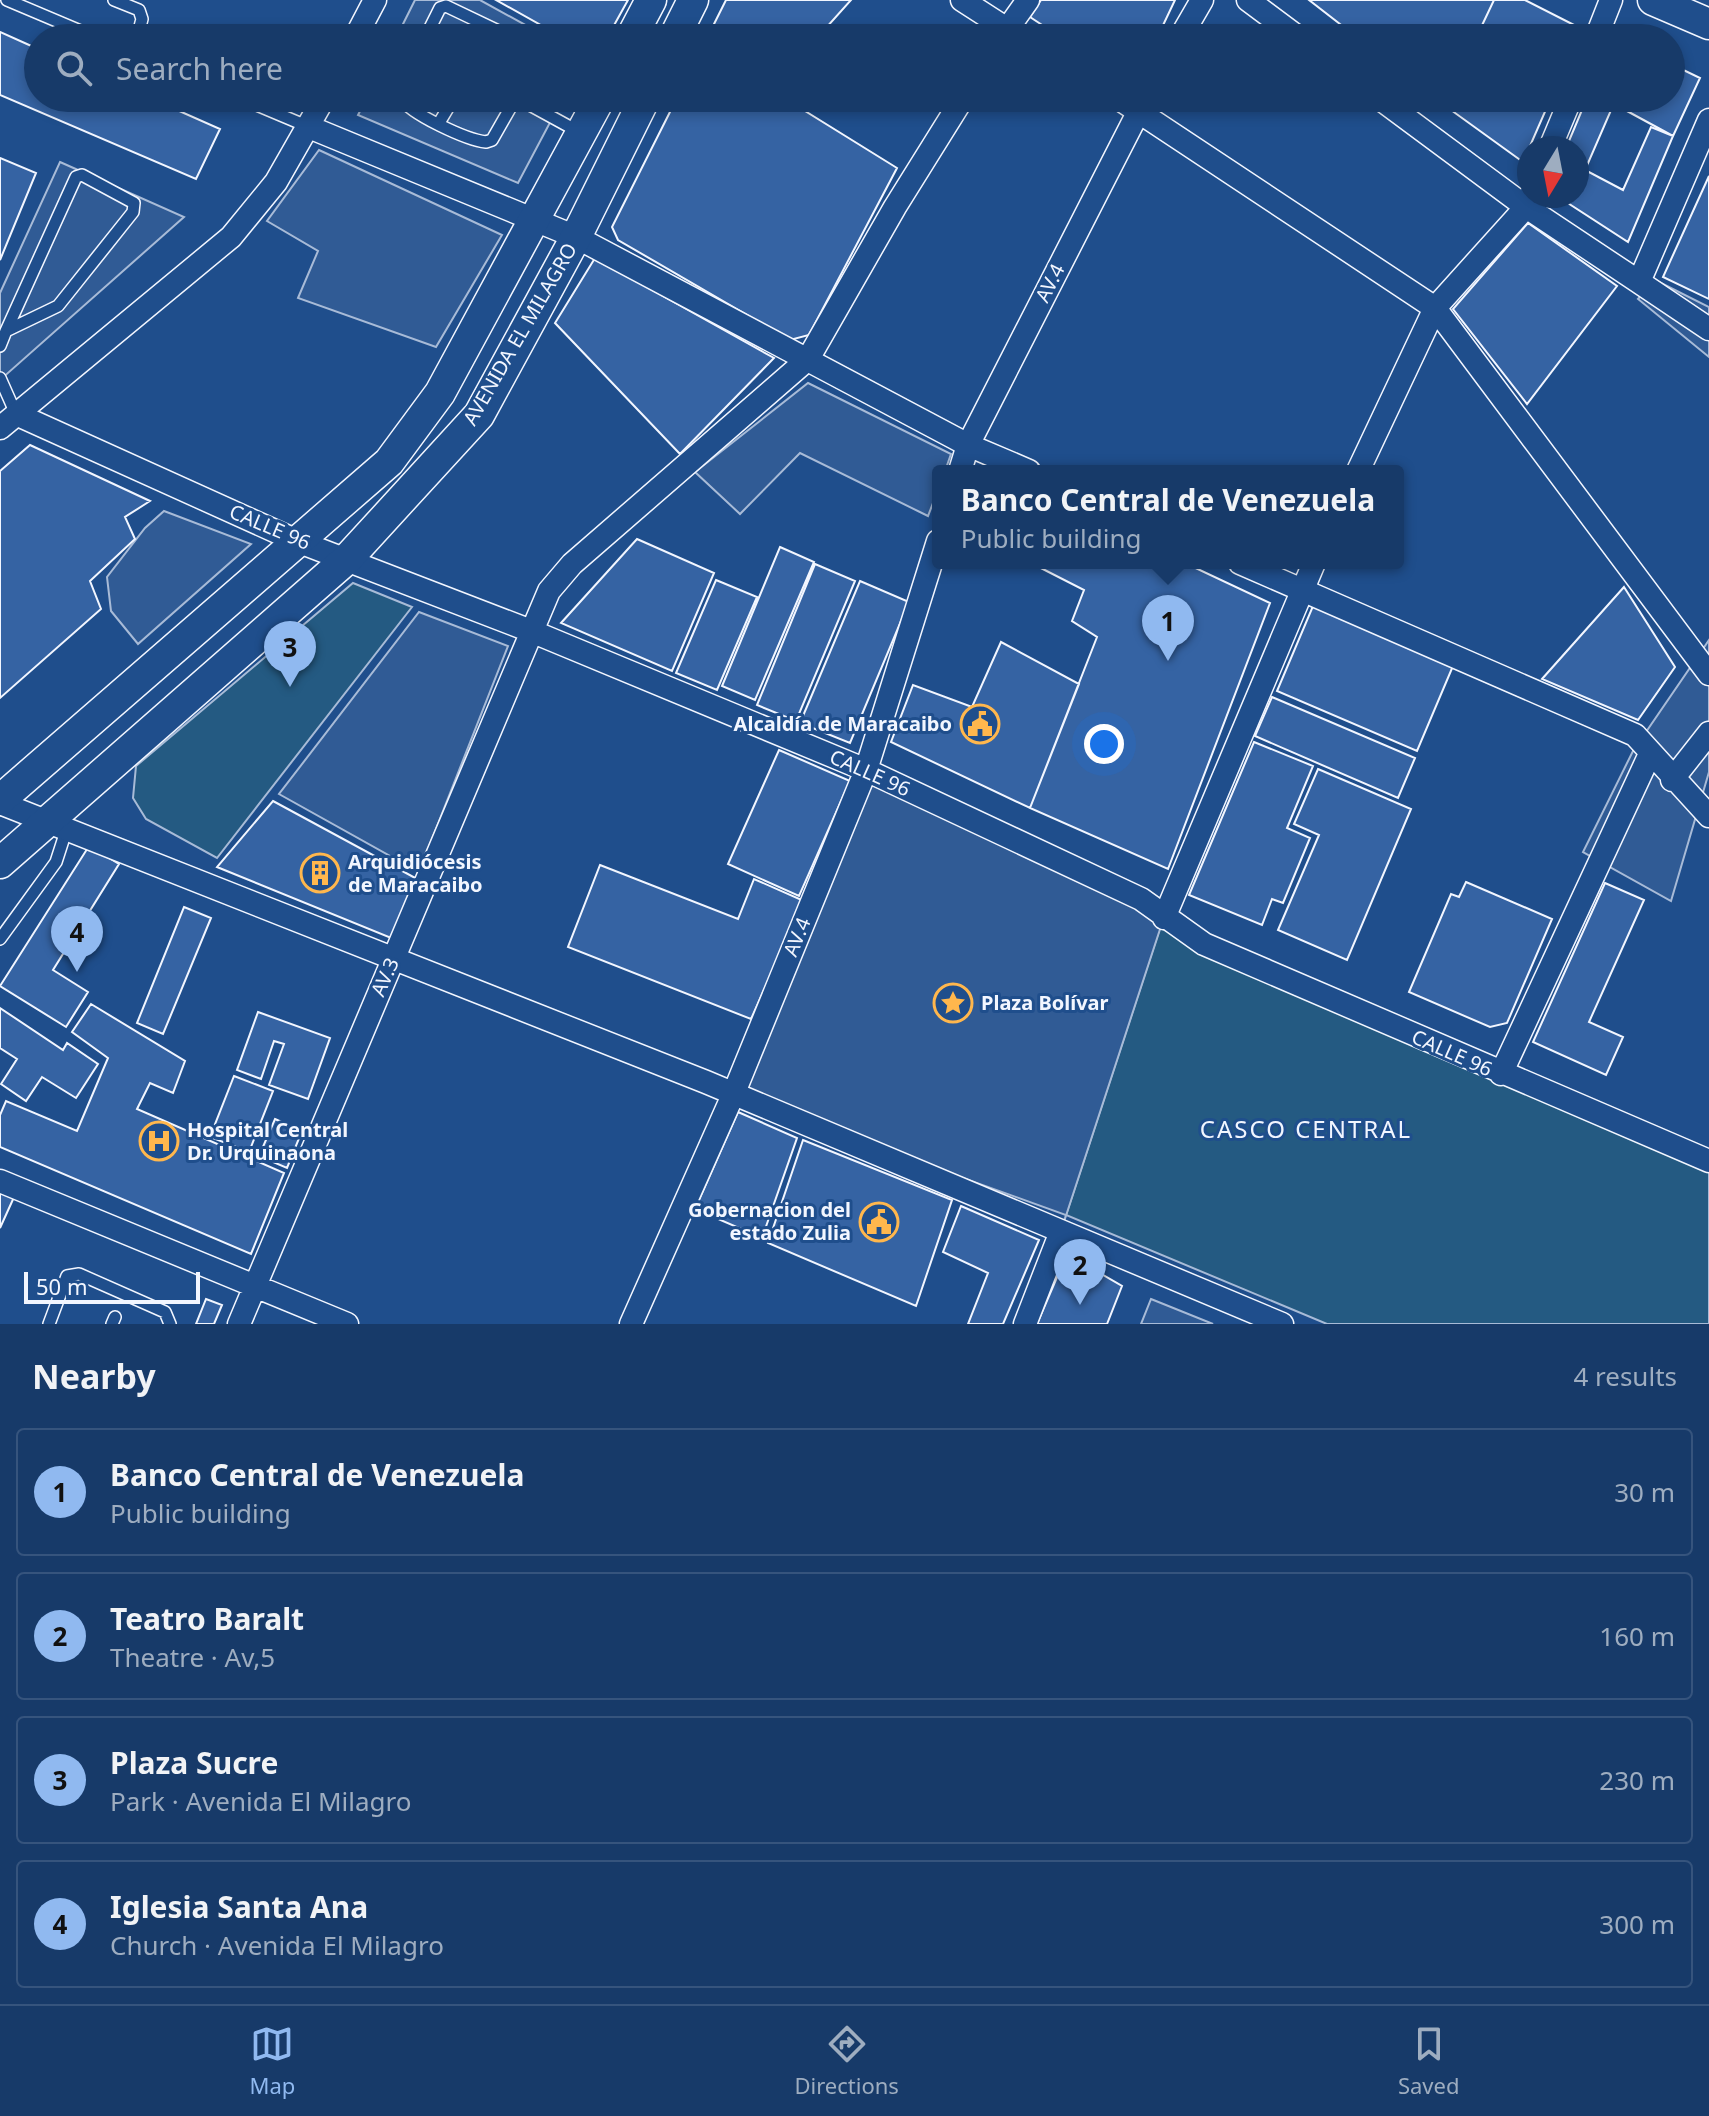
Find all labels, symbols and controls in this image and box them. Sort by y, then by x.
search box [24,24,1685,112]
icon: search [52,46,96,90]
text: Search here [116,48,283,89]
north arrow [1517,136,1589,208]
street label: AVENIDA EL MILAGRO [456,238,583,430]
street label: AV.4 [1028,258,1071,307]
popup [932,465,1404,569]
text: Banco Central de Venezuela [961,479,1375,520]
street label: CALLE 96 [226,497,315,556]
text: Public building [961,520,1142,556]
pin: 1 [1142,595,1194,661]
pin: 3 [264,621,316,687]
public building icon: Alcaldía de Maracaibo [959,703,1001,745]
place label: Alcaldía de Maracaibo [734,710,952,737]
your location [1084,724,1124,764]
street label: CALLE 96 [826,743,915,802]
place label: Arquidiócesis de Maracaibo [348,848,483,898]
building icon: Arquidiócesis de Maracaibo [299,852,341,894]
pin: 4 [51,906,103,972]
street label: AV.4 [777,913,817,960]
street label: AV.3 [364,953,405,1000]
place icon: Plaza Bolívar [932,982,974,1024]
place label: Plaza Bolívar [981,989,1109,1016]
street label: CALLE 96 [1408,1023,1497,1082]
district label: CASCO CENTRAL [1200,1112,1412,1145]
place label: Hospital Central Dr. Urquinaona [187,1116,348,1166]
hospital icon: Hospital Central Dr. Urquinaona [138,1120,180,1162]
place label: Gobernacion del estado Zulia [688,1196,851,1246]
public building icon: Gobernacion del estado Zulia [858,1201,900,1243]
pin: 2 [1054,1239,1106,1305]
scale bar [24,1268,200,1304]
text: 50 m [36,1271,87,1301]
text: Nearby [32,1353,156,1399]
text: 4 results [1573,1358,1677,1394]
text: Banco Central de Venezuela [110,1454,524,1495]
text: 1 [53,1474,67,1510]
text: 30 m [1614,1474,1675,1510]
text: Public building [110,1495,291,1531]
text: Teatro Baralt [110,1598,304,1639]
text: 2 [53,1618,67,1654]
text: 160 m [1599,1618,1675,1654]
text: Theatre · Av,5 [110,1639,275,1675]
text: Plaza Sucre [110,1742,278,1783]
text: 3 [53,1762,67,1798]
text: 230 m [1599,1762,1675,1798]
text: Park · Avenida El Milagro [110,1783,411,1819]
text: Iglesia Santa Ana [110,1886,368,1927]
text: 4 [53,1906,67,1942]
text: 300 m [1599,1906,1675,1942]
text: Church · Avenida El Milagro [110,1927,444,1963]
tab: Map [250,2022,295,2100]
tab: Directions [794,2022,899,2100]
tab: Saved [1398,2022,1459,2100]

